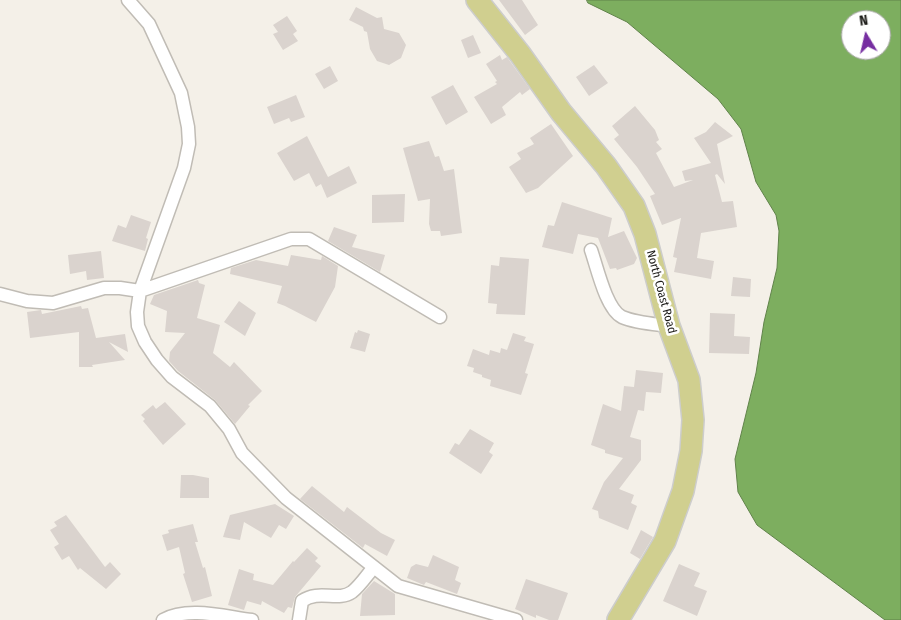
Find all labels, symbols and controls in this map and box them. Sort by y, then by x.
north arrow [841,10,891,60]
text: N [858,12,869,30]
street label: North Coast Road [643,249,679,335]

